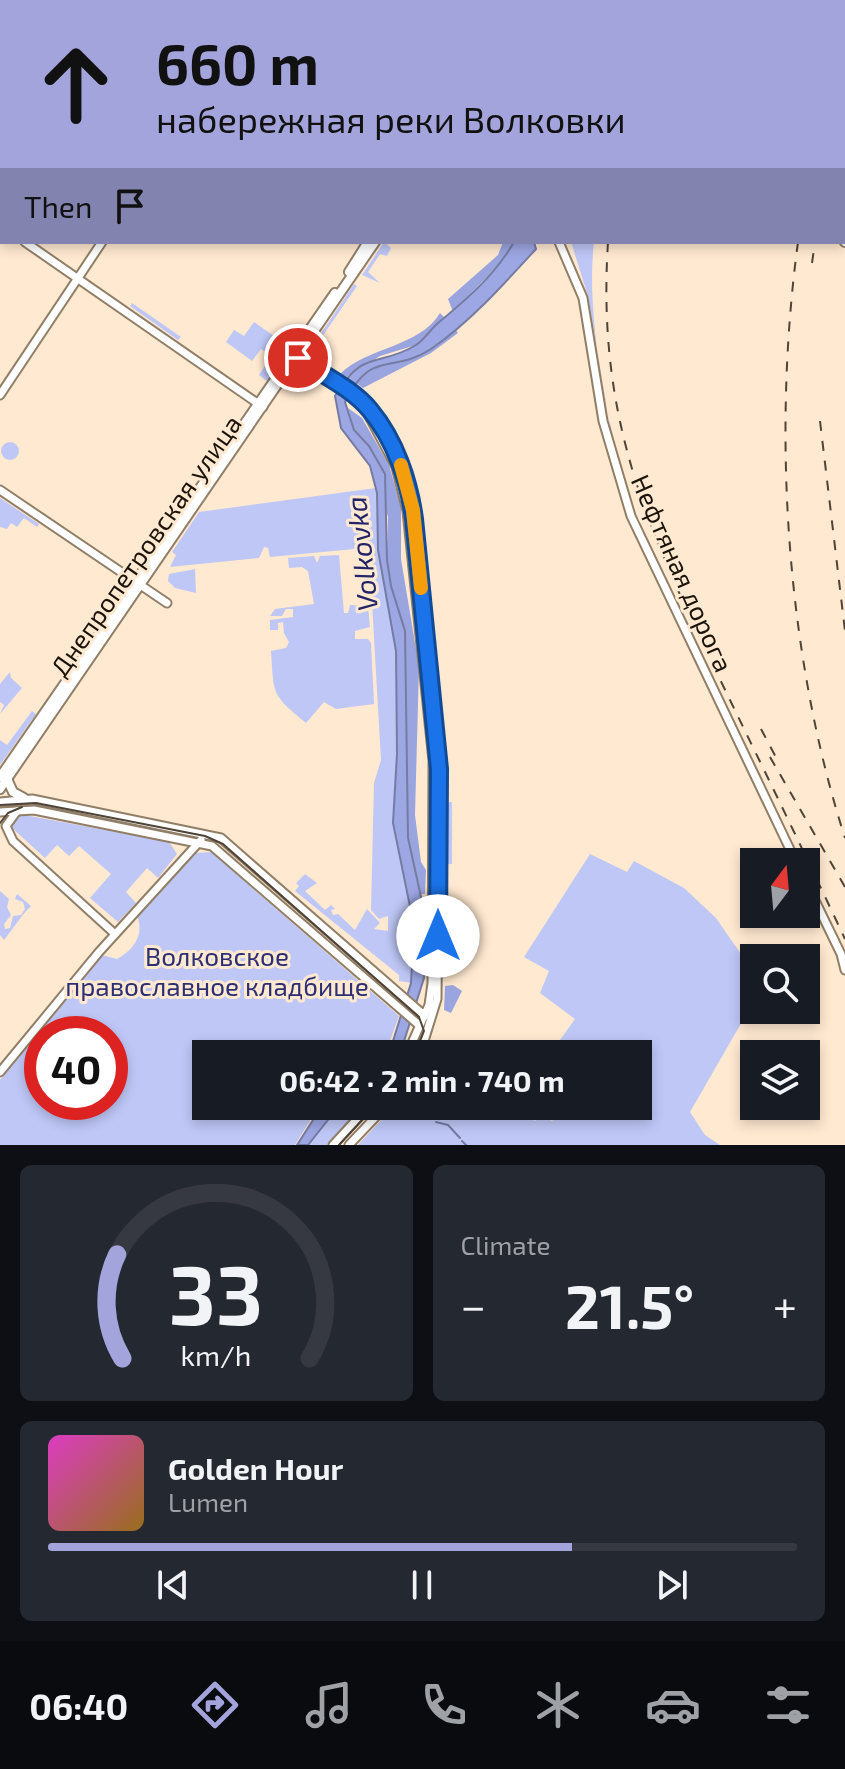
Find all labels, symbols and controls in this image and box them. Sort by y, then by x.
text: 660 m [156,29,319,96]
icon: ahead [24,32,128,136]
text: набережная реки Волковки [156,97,626,140]
icon: arrive [108,184,152,228]
text: Then [24,188,92,224]
pin [264,324,332,392]
icon: arrive [276,336,320,380]
street label: Днепропетровская улица [43,409,248,682]
street label: Нефтяная дорога [626,470,740,676]
water label: Volkovka [338,495,384,613]
north arrow [740,848,820,928]
map controls [740,848,820,1120]
position arrow [396,894,480,978]
park label: Волковское православное кладбище [65,940,369,1001]
button: search [740,944,820,1024]
speed limit sign: 40 [24,1016,128,1120]
button: layers [740,1040,820,1120]
text: 06:42 · 2 min · 740 m [279,1062,565,1098]
text: Climate [461,1229,550,1260]
text: 33 [169,1242,263,1342]
text: 21.5° [565,1269,694,1341]
text: − [461,1278,486,1331]
text: + [773,1278,797,1331]
text: km/h [181,1337,252,1372]
text: Golden Hour [168,1450,343,1486]
text: Lumen [168,1486,248,1517]
icon: previous [151,1563,195,1607]
icon: pause [400,1563,444,1607]
icon: next [650,1563,694,1607]
icon: directions [187,1677,243,1733]
icon: music [301,1677,357,1733]
icon: phone [416,1677,472,1733]
icon: climate [530,1677,586,1733]
icon: car [645,1677,701,1733]
icon: filters [760,1677,816,1733]
text: 06:40 [29,1684,128,1727]

